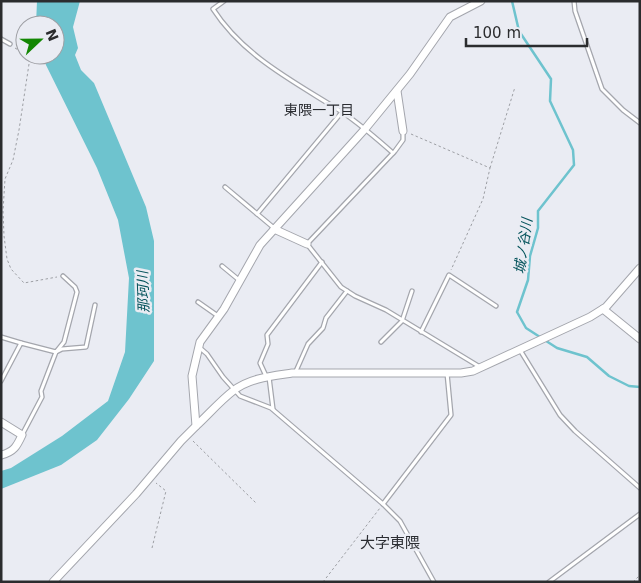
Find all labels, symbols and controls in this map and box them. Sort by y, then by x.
north arrow [15,15,65,65]
scale bar [466,15,587,47]
text: 100 m [473,24,521,42]
text: N [42,27,62,44]
district label: 東隈一丁目 [284,102,354,118]
water label: 城ノ谷川 [511,215,535,275]
water label: 那珂川 [134,269,152,313]
district label: 大字東隈 [360,534,420,552]

